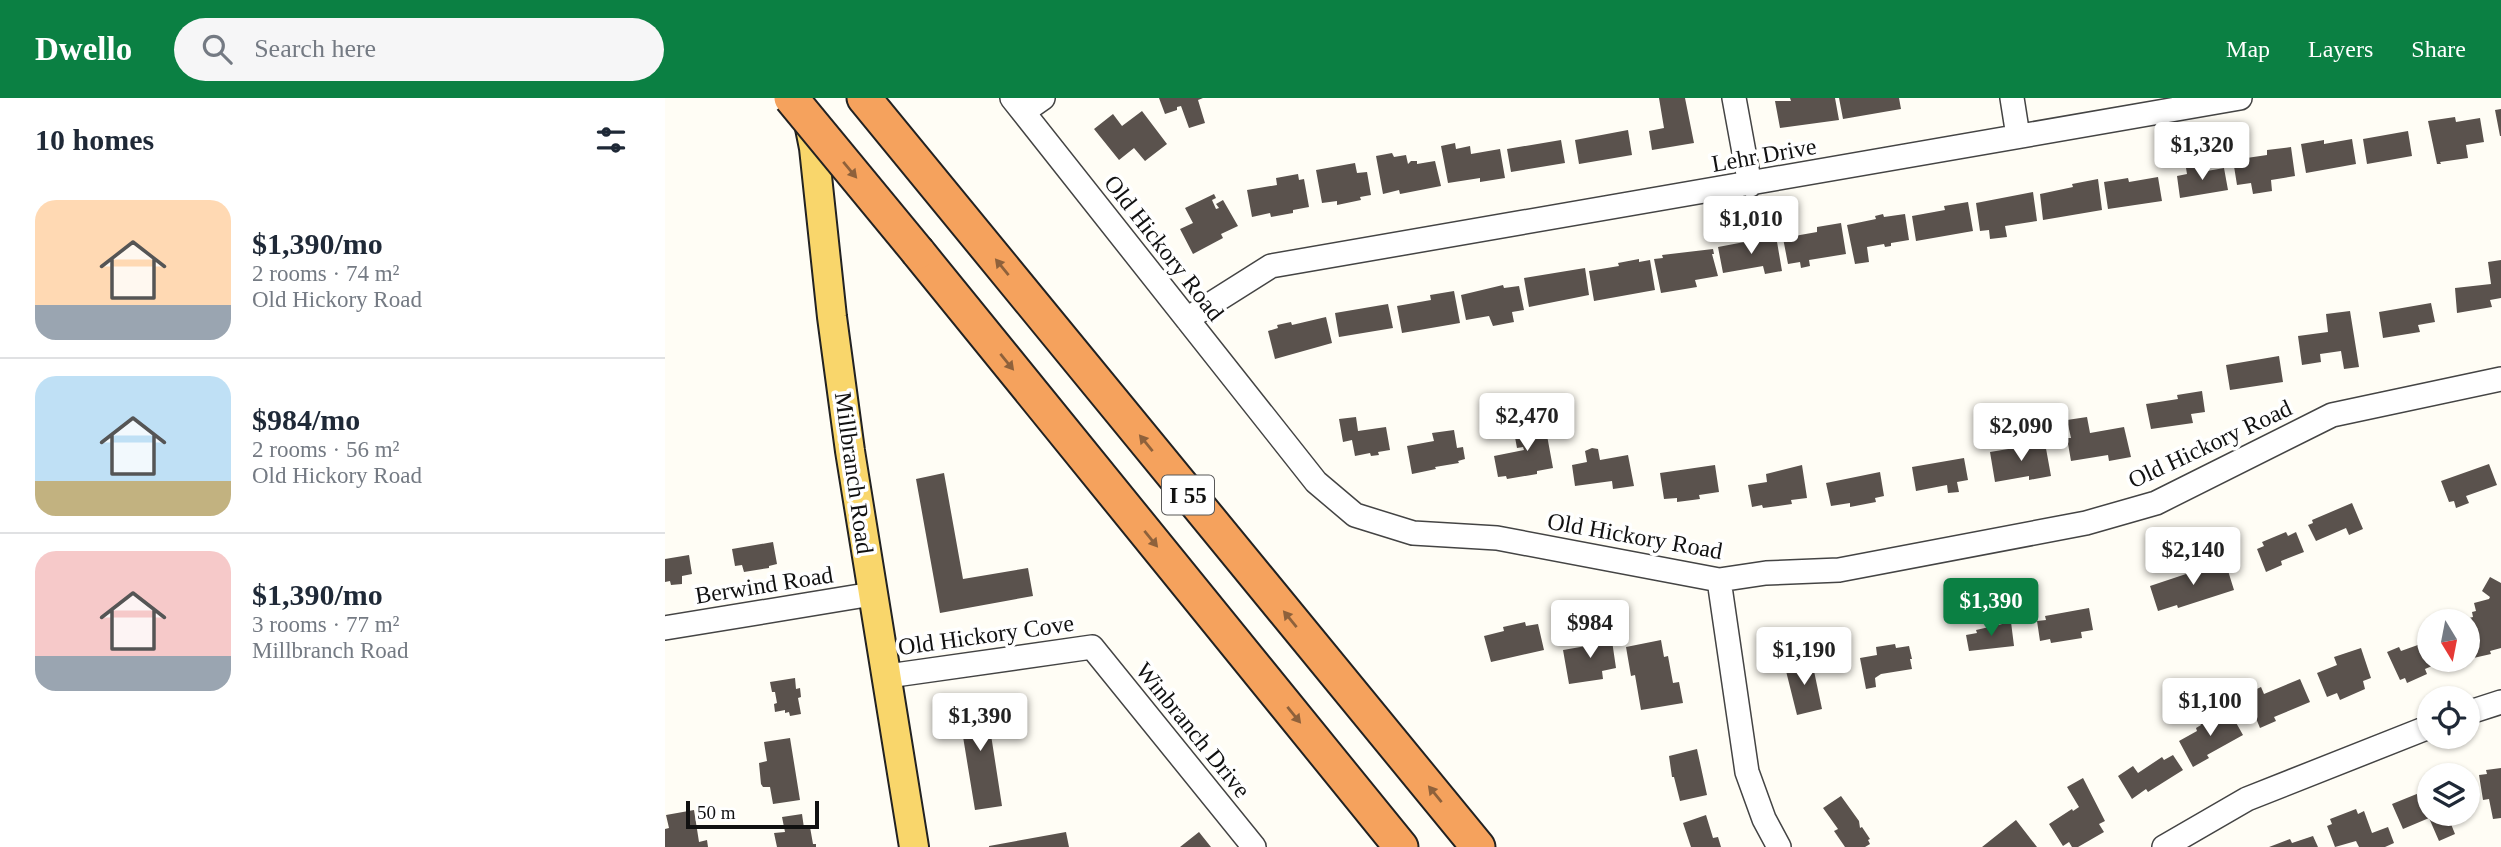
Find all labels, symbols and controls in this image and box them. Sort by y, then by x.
search box [174,18,664,81]
icon: search [198,30,236,68]
text: Dwello [35,31,132,67]
text: Search here [254,34,376,63]
text: Map [2226,36,2270,62]
text: Layers [2308,36,2373,62]
text: Share [2411,36,2466,62]
icon: filters [592,121,630,159]
pin: $1,320 [2145,122,2259,182]
text: 10 homes [35,123,154,156]
text: $1,320 [2170,132,2234,157]
street label: Lehr Drive [1710,133,1818,177]
one-way arrow [842,161,857,178]
street label: Old Hickory Road [1099,170,1229,326]
pin: $1,010 [1694,197,1808,256]
text: $1,010 [1719,206,1783,231]
text: $1,390/mo [252,227,383,260]
icon: home [91,228,175,312]
one-way arrow [994,258,1009,276]
text: 2 rooms · 74 m² [252,261,399,286]
text: Old Hickory Road [252,287,422,312]
one-way arrow [1000,352,1015,370]
street label: Millbranch Road [830,390,878,556]
pin: $2,470 [1470,394,1584,453]
street label: Old Hickory Road [2124,395,2296,493]
text: $984/mo [252,403,360,436]
text: $2,470 [1495,403,1559,428]
icon: home [91,404,175,488]
pin: $2,090 [1964,404,2078,463]
text: $2,090 [1989,413,2053,438]
one-way arrow [1138,434,1153,452]
text: 2 rooms · 56 m² [252,437,399,462]
text: Old Hickory Road [252,463,422,488]
road number: I 55 [1162,476,1214,514]
street label: Old Hickory Road [1545,508,1725,564]
pin: $2,140 [2136,528,2250,587]
one-way arrow [1143,529,1158,547]
text: $2,140 [2161,537,2225,562]
street label: Berwind Road [693,561,835,609]
text: $1,390/mo [252,578,383,611]
pin: $1,390 [1934,578,2048,638]
icon: home [91,579,175,663]
text: $1,390 [1959,588,2023,613]
pin: $984 [1549,601,1631,660]
north arrow [2417,609,2480,672]
map controls [2417,609,2480,826]
street label: Old Hickory Cove [896,610,1076,660]
one-way arrow [1283,610,1298,627]
text: $984 [1567,610,1613,635]
text: 3 rooms · 77 m² [252,612,399,637]
pin: $1,190 [1747,628,1861,687]
text: $1,190 [1772,637,1836,662]
text: Millbranch Road [252,638,409,663]
street label: Winbranch Drive [1131,657,1255,803]
pin: $1,100 [2153,678,2267,738]
button: locate [2417,686,2480,749]
text: $1,100 [2178,688,2242,713]
pin: $1,390 [923,694,1037,753]
text: $1,390 [948,703,1012,728]
one-way arrow [1286,707,1301,724]
button: layers [2417,763,2480,826]
one-way arrow [1427,786,1442,804]
scale bar [686,798,819,830]
text: 50 m [697,802,736,823]

